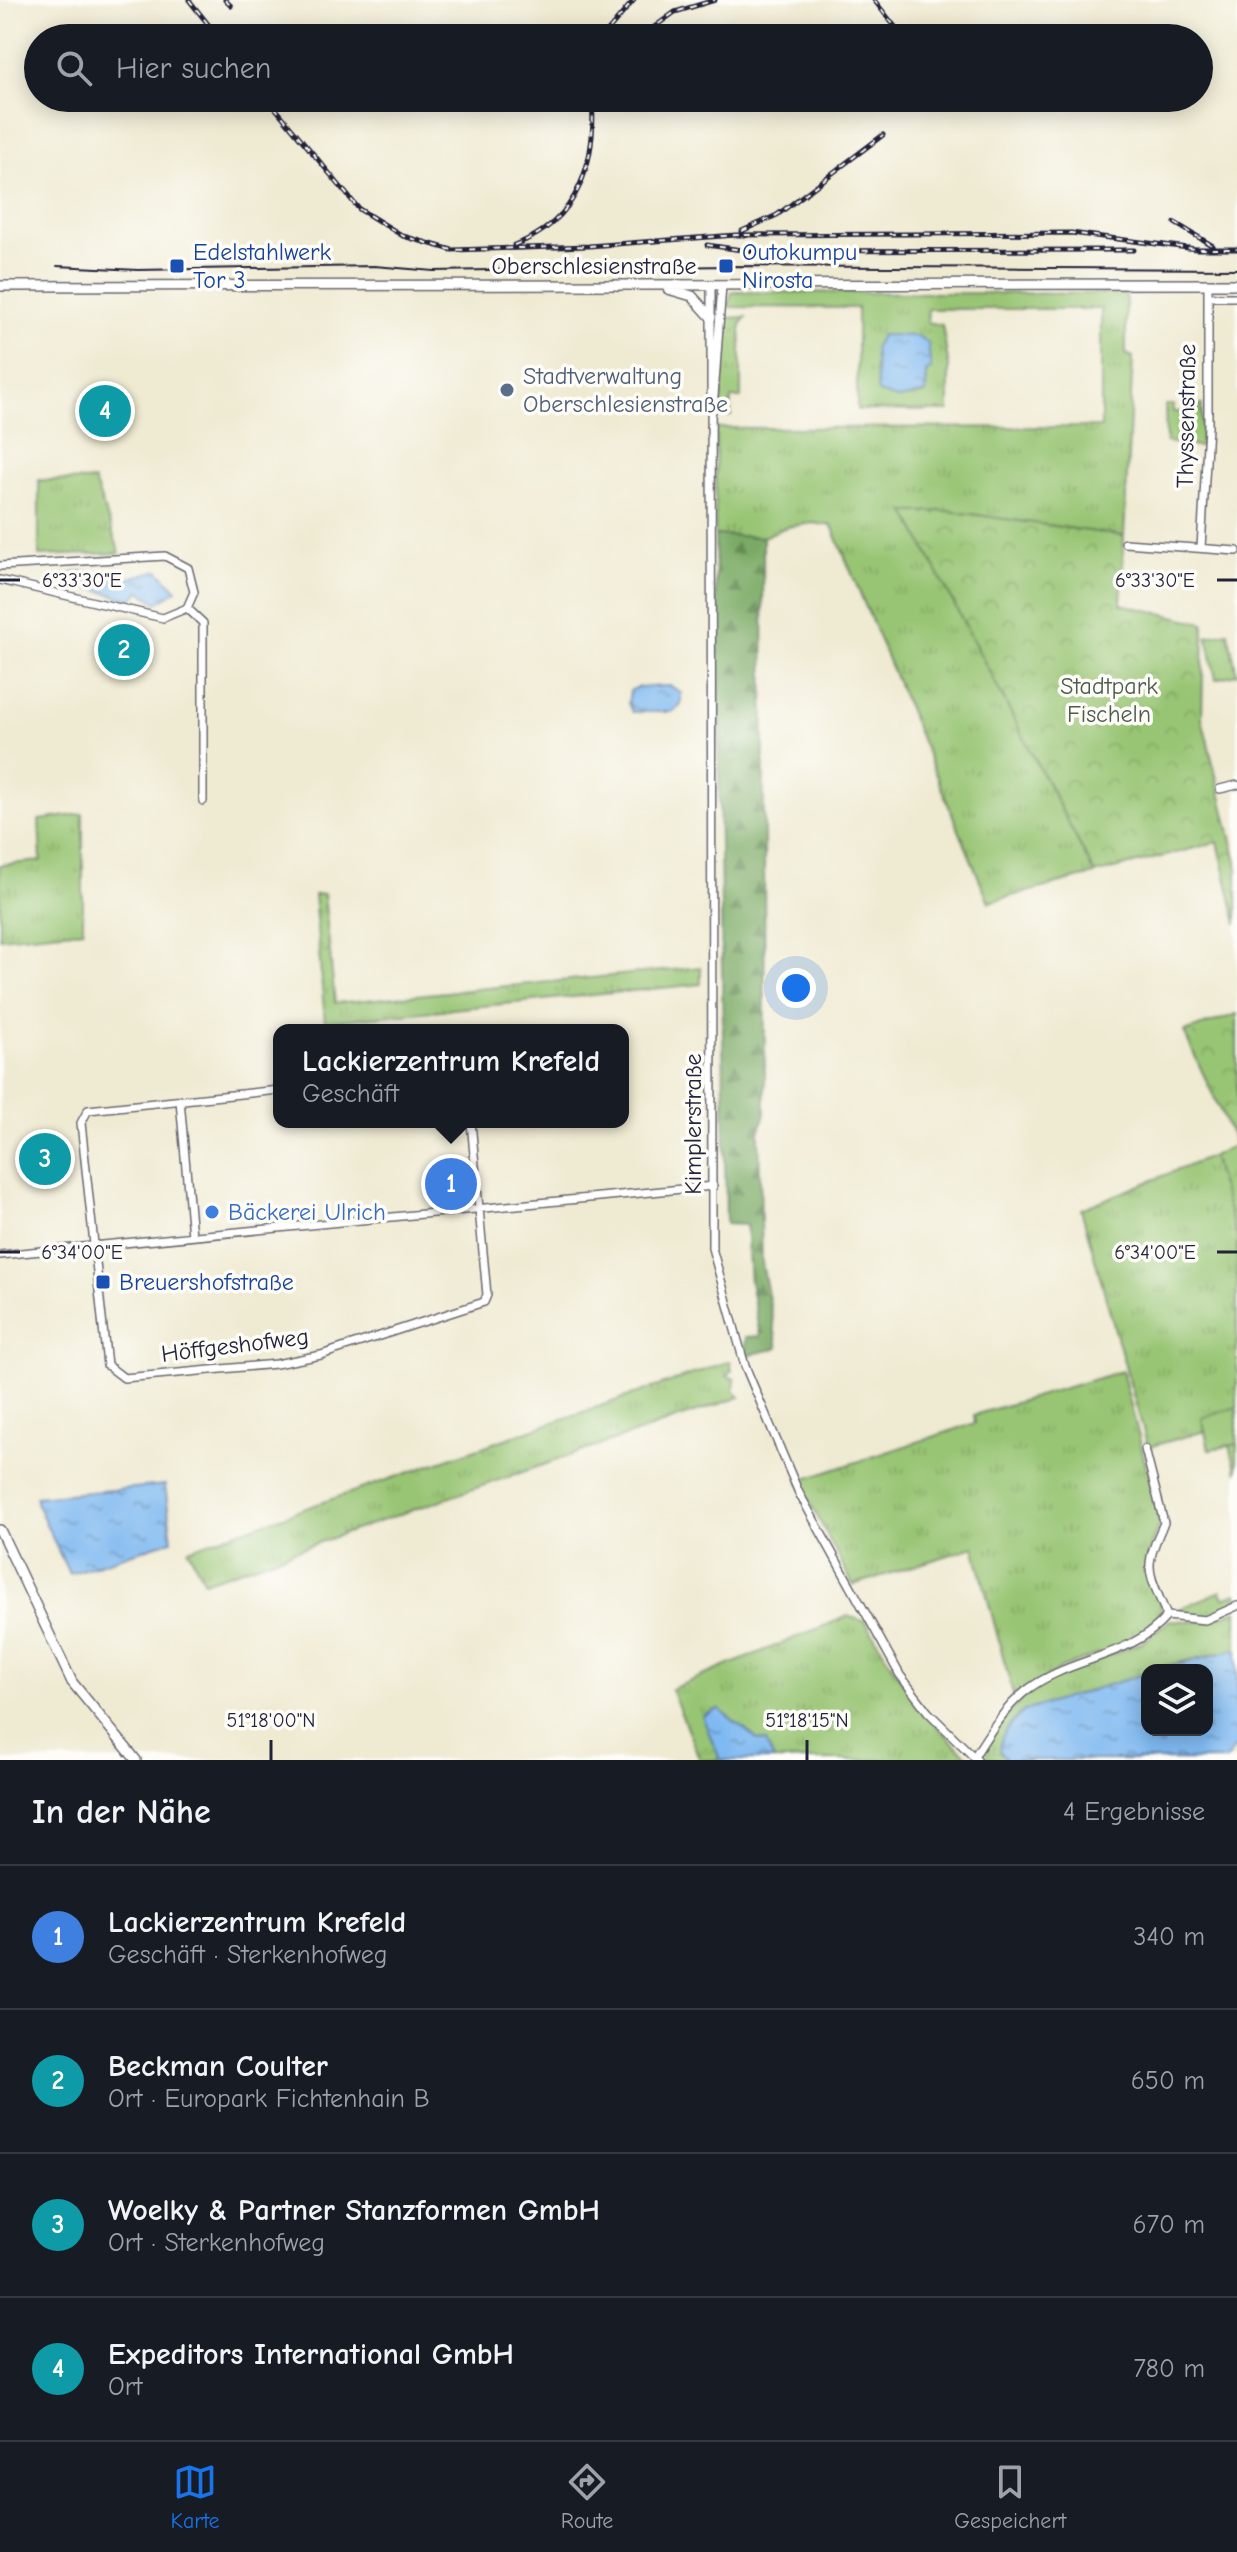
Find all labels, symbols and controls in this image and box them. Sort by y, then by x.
search box [24,24,1213,112]
icon: search [52,46,96,90]
text: Hier suchen [116,51,271,86]
place label: Edelstahlwerk Tor 3 [193,238,332,294]
place label: Outokumpu Nirosta [742,238,857,294]
street label: Oberschlesienstraße [491,252,697,280]
marker: Edelstahlwerk Tor 3 [168,257,186,275]
marker: Outokumpu Nirosta [717,257,735,275]
street label: Thyssenstraße [1171,344,1201,488]
place label: Stadtverwaltung Oberschlesienstraße [523,362,728,418]
pin: 4 [79,381,131,441]
marker: Stadtverwaltung Oberschlesienstraße [498,381,516,399]
text: 6°33'30"E [42,569,122,592]
text: 6°33'30"E [1115,569,1195,592]
pin: 2 [98,620,150,680]
park label: Stadtpark Fischeln [1060,672,1158,728]
your location [776,968,816,1008]
popup [273,1024,629,1128]
text: Lackierzentrum Krefeld [302,1044,600,1079]
street label: Kimplerstraße [679,1053,707,1195]
text: Geschäft [302,1079,399,1109]
pin: 3 [19,1129,71,1189]
pin: 1 [425,1154,477,1214]
place label: Bäckerei Ulrich [228,1198,386,1226]
marker: Bäckerei Ulrich [203,1203,221,1221]
text: 6°34'00"E [41,1241,123,1264]
text: 6°34'00"E [1114,1241,1196,1264]
place label: Breuershofstraße [119,1268,294,1296]
marker: Breuershofstraße [94,1273,112,1291]
street label: Höffgeshofweg [160,1322,310,1368]
map controls [1141,1664,1213,1736]
button: layers [1141,1664,1213,1736]
text: 51°18'00"N [227,1709,315,1732]
text: 51°18'15"N [765,1709,849,1732]
text: In der Nähe [32,1792,211,1832]
text: 4 Ergebnisse [1063,1797,1205,1827]
text: Lackierzentrum Krefeld [108,1905,406,1940]
text: 1 [53,1922,63,1952]
text: 340 m [1133,1922,1205,1952]
text: Geschäft · Sterkenhofweg [108,1940,387,1970]
text: Beckman Coulter [108,2049,328,2084]
text: 2 [52,2066,64,2096]
text: 650 m [1131,2066,1205,2096]
text: Ort · Europark Fichtenhain B [108,2084,430,2114]
text: Woelky & Partner Stanzformen GmbH [108,2193,600,2228]
text: 3 [52,2210,64,2240]
text: 670 m [1133,2210,1205,2240]
text: Ort · Sterkenhofweg [108,2228,325,2258]
text: Expeditors International GmbH [108,2337,514,2372]
text: 4 [52,2354,64,2384]
text: 780 m [1133,2354,1205,2384]
text: Ort [108,2372,142,2402]
tab: Karte [171,2460,220,2534]
tab: Route [561,2460,613,2534]
tab: Gespeichert [954,2460,1066,2534]

